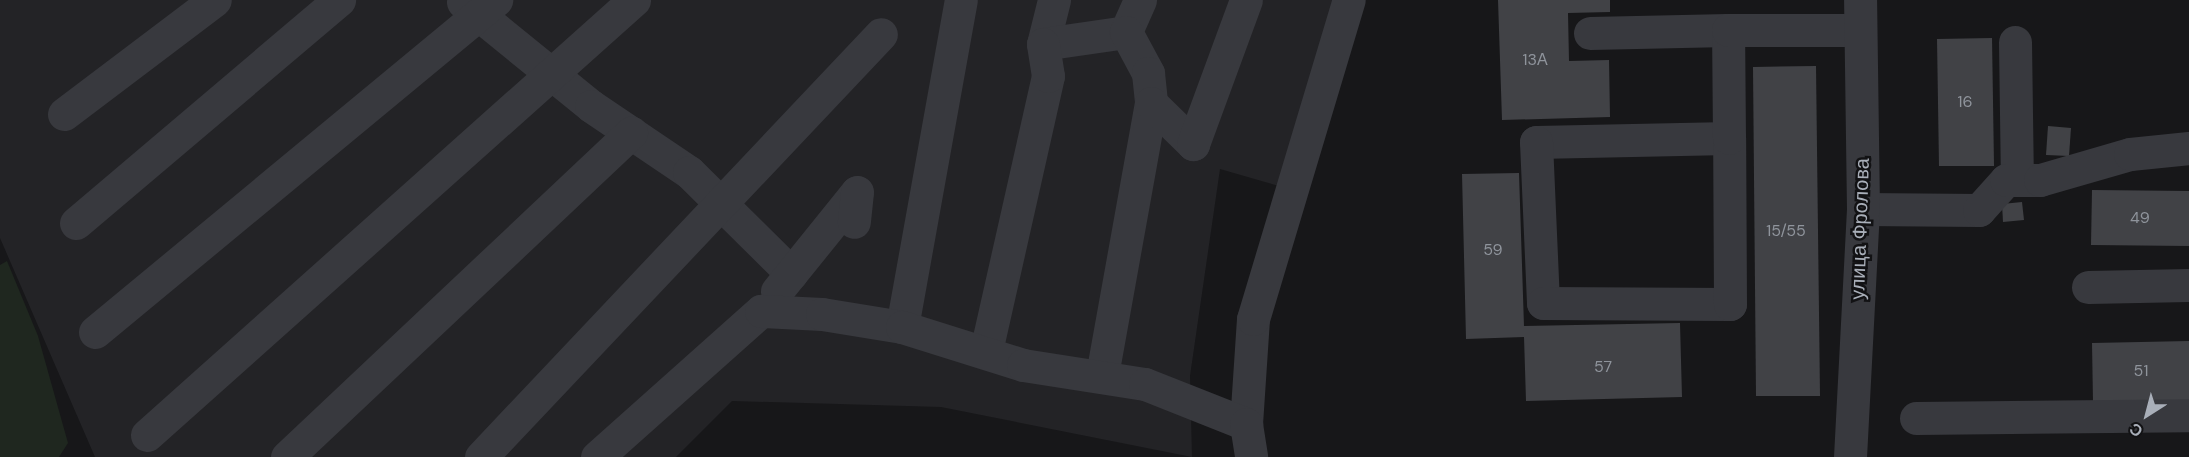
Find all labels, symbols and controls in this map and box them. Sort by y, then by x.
house number: 13А [1522,50,1548,70]
house number: 16 [1957,92,1973,112]
street label: улица Фролова [1846,158,1874,300]
house number: 49 [2130,208,2150,228]
house number: 15/55 [1766,221,1806,241]
house number: 59 [1483,240,1503,260]
house number: 57 [1594,357,1612,377]
house number: 51 [2134,361,2148,381]
north arrow [2117,385,2177,445]
text: С [2125,418,2147,442]

